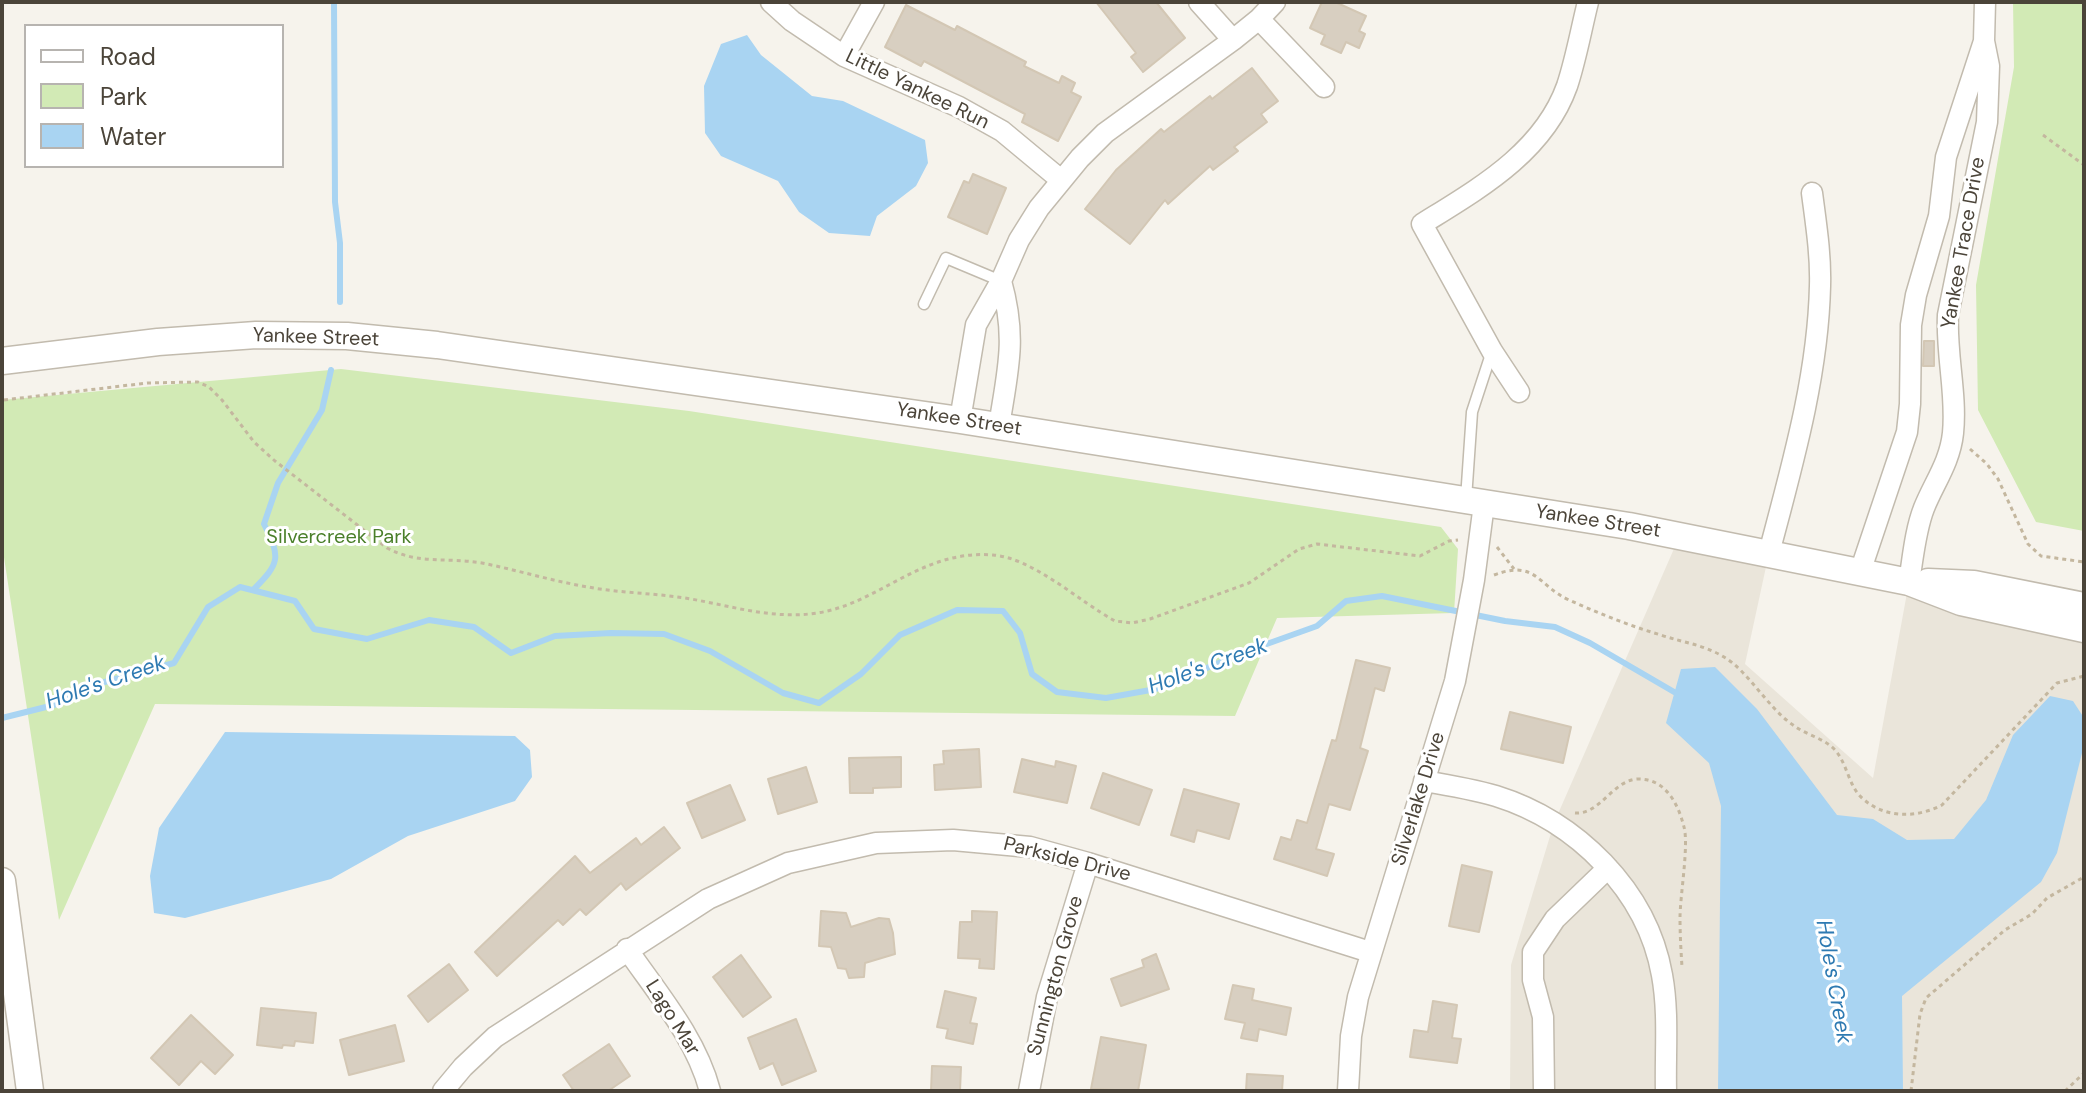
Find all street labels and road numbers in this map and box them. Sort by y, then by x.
street label: Little Yankee Run [841,45,993,135]
street label: Yankee Trace Drive [1937,155,1991,331]
street label: Yankee Street [252,324,380,352]
street label: Yankee Street [895,398,1023,442]
street label: Yankee Street [1534,500,1662,544]
street label: Silverlake Drive [1387,729,1451,869]
street label: Parkside Drive [1001,833,1133,887]
street label: Sunnington Grove [1023,893,1089,1059]
street label: Lago Mar [639,976,705,1060]

